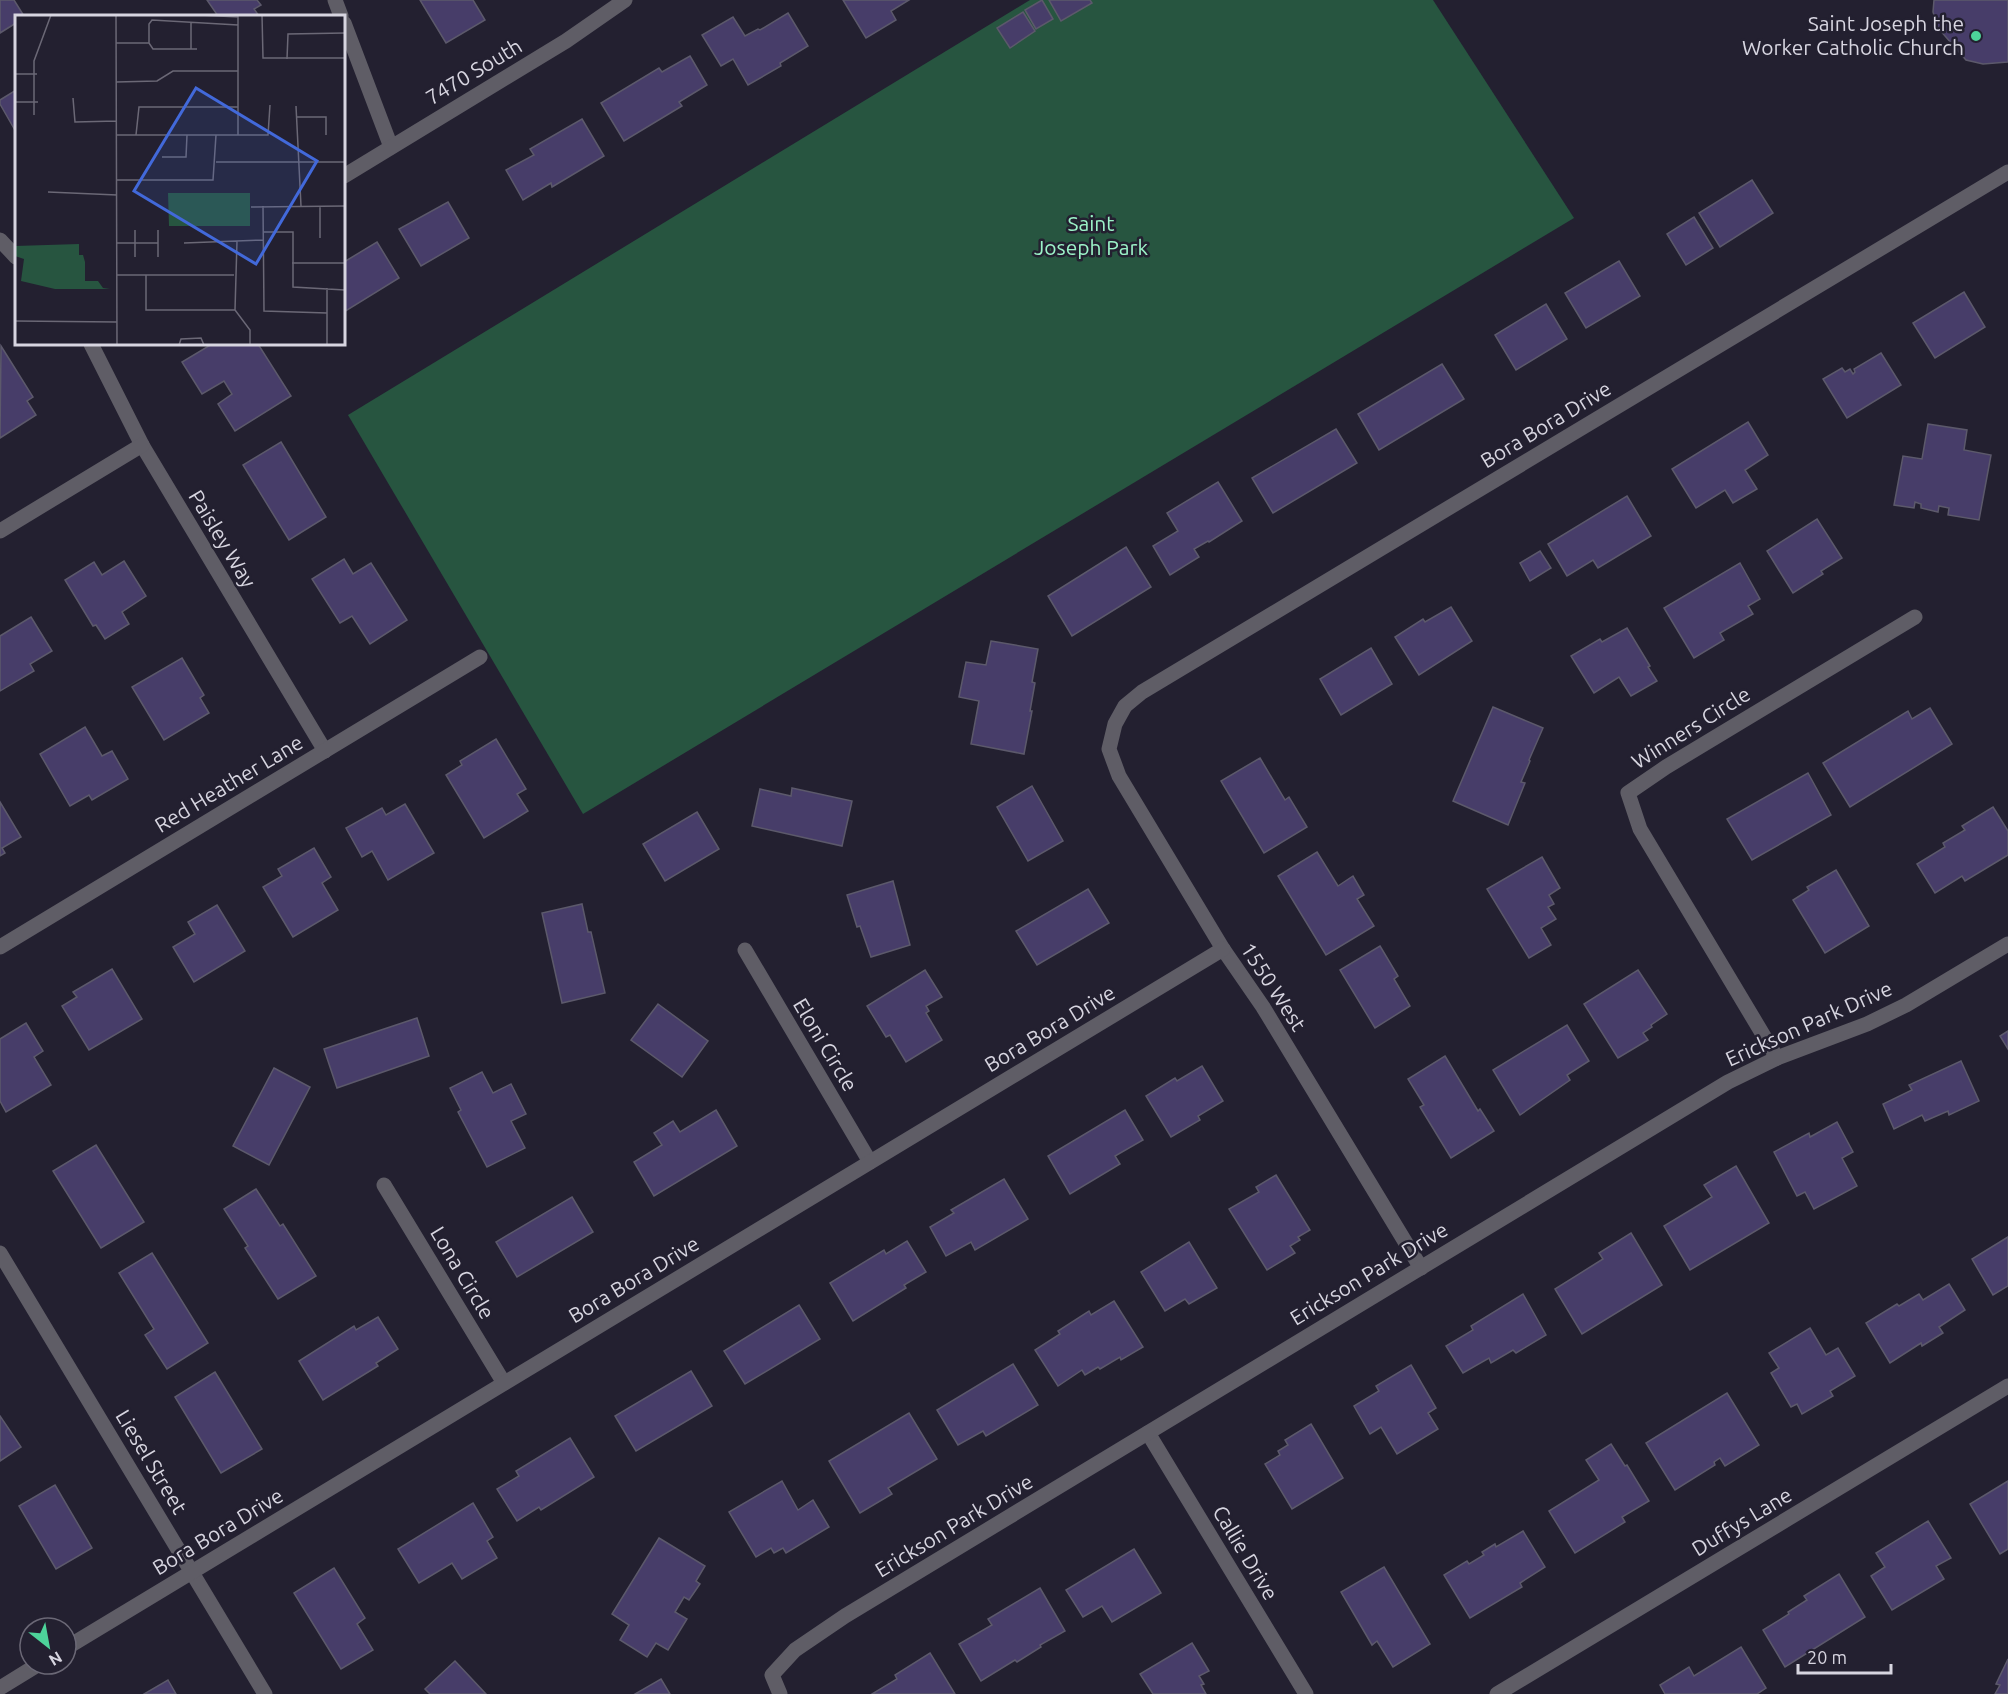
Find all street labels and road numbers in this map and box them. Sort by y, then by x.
street label: 7470 South [421,33,526,109]
street label: Bora Bora Drive [1476,376,1615,473]
street label: Paisley Way [184,485,261,592]
street label: Winners Circle [1627,681,1754,773]
street label: Red Heather Lane [150,729,307,837]
street label: 1550 West [1236,938,1311,1035]
street label: Erickson Park Drive [1722,976,1896,1071]
street label: Bora Bora Drive [980,980,1119,1077]
street label: Eloni Circle [789,994,863,1095]
street label: Erickson Park Drive [1285,1217,1452,1330]
street label: Lona Circle [426,1222,500,1323]
street label: Bora Bora Drive [564,1231,703,1328]
street label: Liesel Street [111,1405,192,1518]
street label: Erickson Park Drive [870,1469,1037,1582]
street label: Duffys Lane [1687,1482,1796,1560]
street label: Bora Bora Drive [148,1483,287,1580]
street label: Callie Drive [1208,1501,1283,1604]

